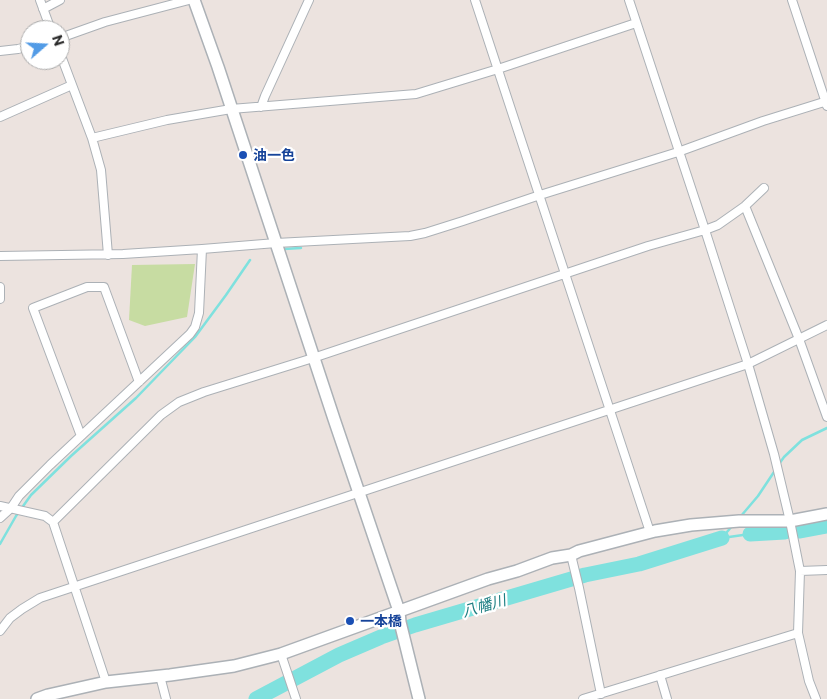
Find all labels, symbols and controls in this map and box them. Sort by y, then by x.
north arrow [20,20,70,70]
text: N [49,33,68,48]
place label: 油一色 [253,147,295,163]
marker: 油一色 [237,149,249,161]
water label: 八幡川 [460,591,508,621]
place label: 一本橋 [360,613,402,629]
marker: 一本橋 [344,615,356,627]

